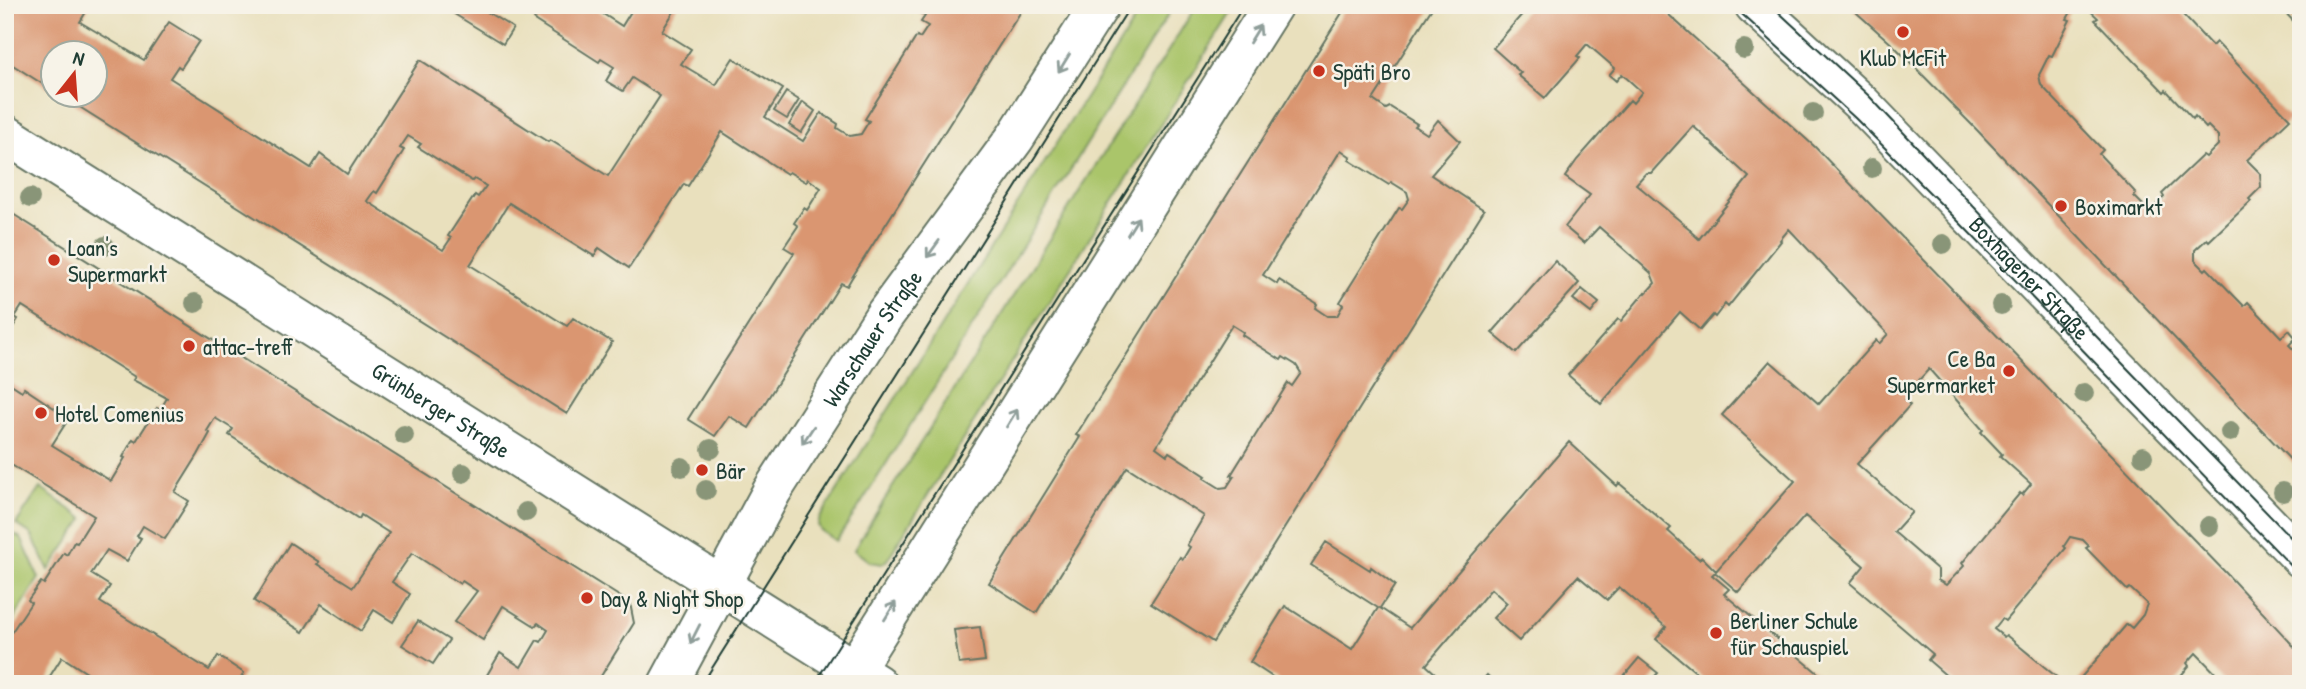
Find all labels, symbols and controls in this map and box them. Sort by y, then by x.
marker: Klub McFit [1895,24,1911,40]
one-way arrow [1247,25,1262,44]
north arrow [38,38,108,108]
place label: Klub McFit [1860,42,1947,73]
text: N [70,44,88,72]
one-way arrow [1056,53,1071,72]
place label: Späti Bro [1333,56,1411,87]
marker: Späti Bro [1311,63,1327,79]
place label: Boximarkt [2075,191,2163,222]
marker: Boximarkt [2053,198,2069,214]
street label: Boxhagener Straße [1963,209,2097,346]
one-way arrow [1127,217,1141,237]
place label: Loan's Supermarkt [68,232,168,289]
one-way arrow [926,239,940,258]
marker: Loan's Supermarkt [46,252,62,268]
street label: Warschauer Straße [815,263,929,412]
place label: attac-treff [203,331,293,362]
marker: attac-treff [181,338,197,354]
place label: Ce Ba Supermarket [1887,343,1996,400]
street label: Grünberger Straße [366,354,517,465]
marker: Ce Ba Supermarket [2001,363,2017,379]
place label: Hotel Comenius [55,398,184,429]
marker: Hotel Comenius [33,405,49,421]
one-way arrow [1005,409,1019,429]
one-way arrow [801,425,815,445]
place label: Bär [716,455,746,486]
marker: Bär [694,462,710,478]
place label: Day & Night Shop [601,583,743,614]
marker: Day & Night Shop [579,590,595,606]
one-way arrow [884,601,898,621]
place label: Berliner Schule für Schauspiel [1730,605,1858,662]
one-way arrow [688,623,701,644]
marker: Berliner Schule für Schauspiel [1708,625,1724,641]

